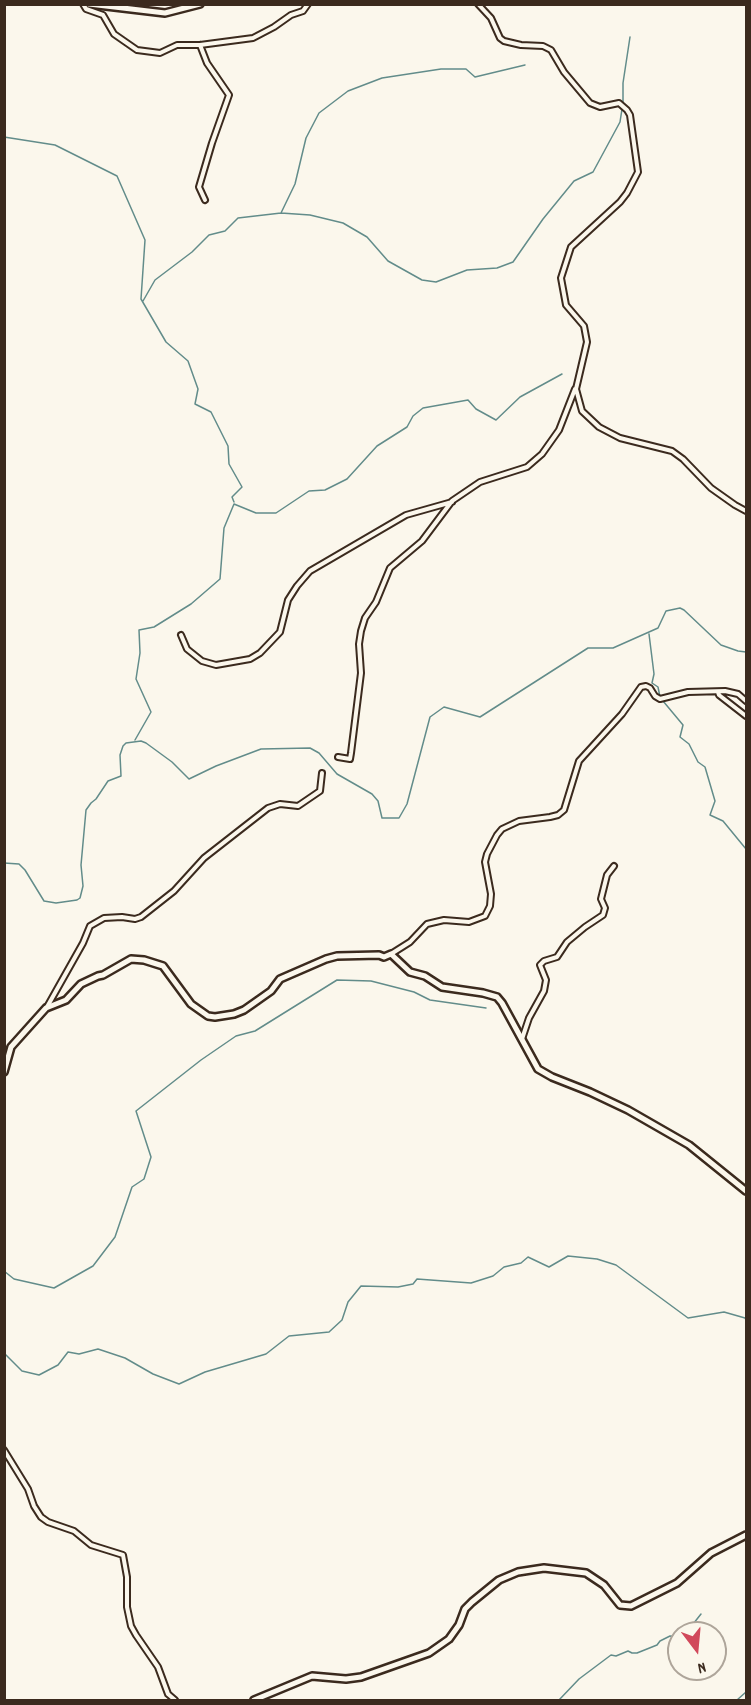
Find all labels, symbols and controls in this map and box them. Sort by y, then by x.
north arrow [667,1621,727,1681]
text: N [695,1655,709,1679]

